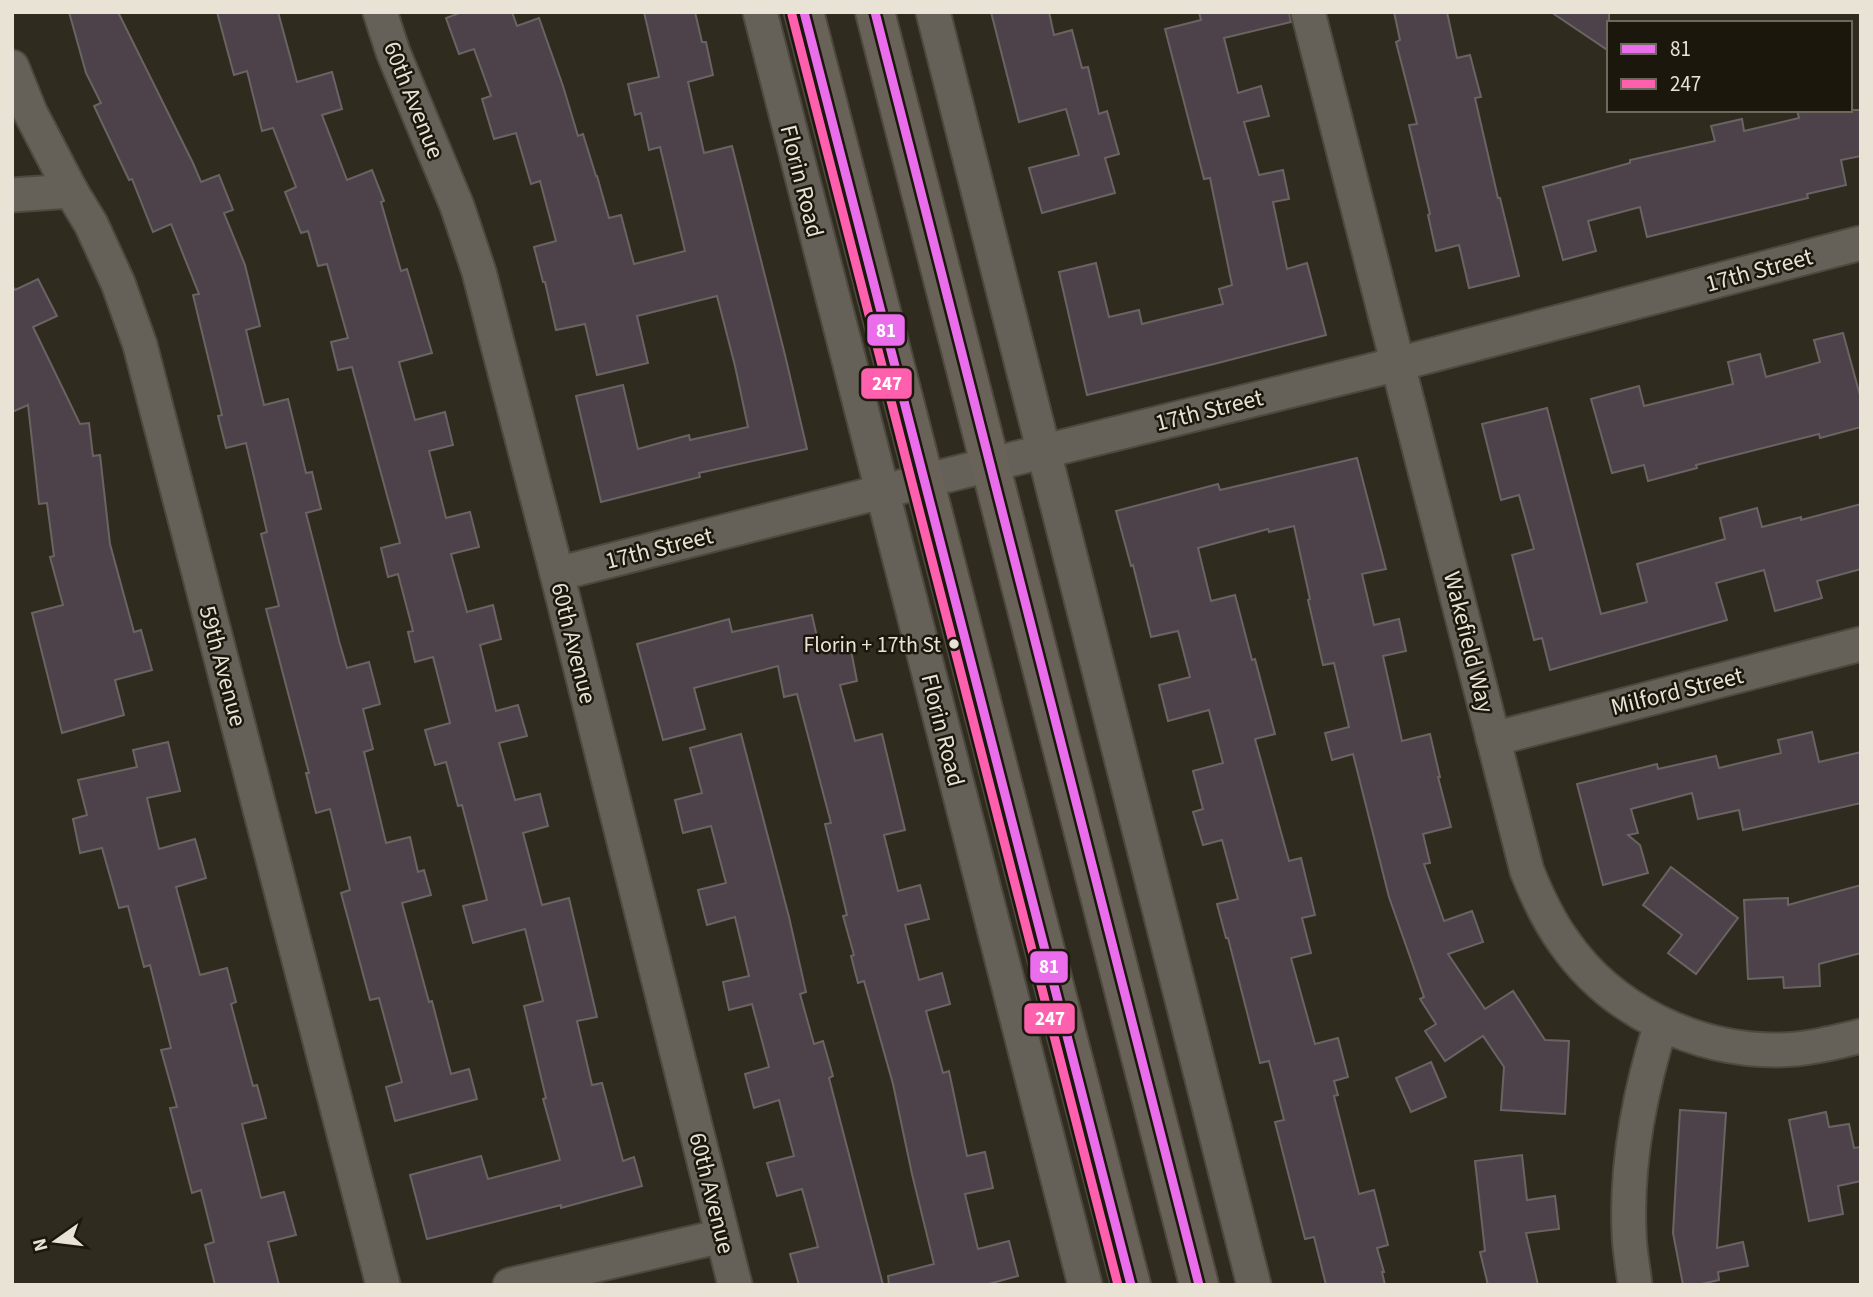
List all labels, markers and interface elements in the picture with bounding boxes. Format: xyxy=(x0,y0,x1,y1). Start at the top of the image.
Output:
legend xyxy=(1607,21,1852,112)
text: 81 xyxy=(1670,34,1691,64)
street label: 60th Avenue xyxy=(374,36,453,164)
text: 247 xyxy=(1670,69,1701,99)
street label: Florin Road xyxy=(771,121,832,241)
street label: 17th Street xyxy=(1701,239,1817,302)
line badge: 81 xyxy=(866,313,906,347)
text: 81 xyxy=(876,318,896,345)
line badge: 247 xyxy=(860,367,913,400)
text: 247 xyxy=(872,371,902,398)
street label: 17th Street xyxy=(1152,380,1267,441)
street label: 17th Street xyxy=(602,518,717,579)
street label: Wakefield Way xyxy=(1434,568,1503,717)
street label: 60th Avenue xyxy=(542,579,605,707)
street label: 59th Avenue xyxy=(190,602,255,730)
place label: Florin + 17th St xyxy=(803,629,942,661)
marker: Florin + 17th St xyxy=(947,637,961,651)
street label: Milford Street xyxy=(1607,658,1747,725)
street label: Florin Road xyxy=(912,670,973,790)
line badge: 81 xyxy=(1029,950,1069,984)
text: 81 xyxy=(1039,954,1059,981)
line badge: 247 xyxy=(1023,1002,1076,1035)
text: 247 xyxy=(1035,1006,1065,1033)
street label: 60th Avenue xyxy=(680,1129,743,1257)
north arrow xyxy=(21,1206,91,1276)
text: N xyxy=(26,1235,56,1254)

